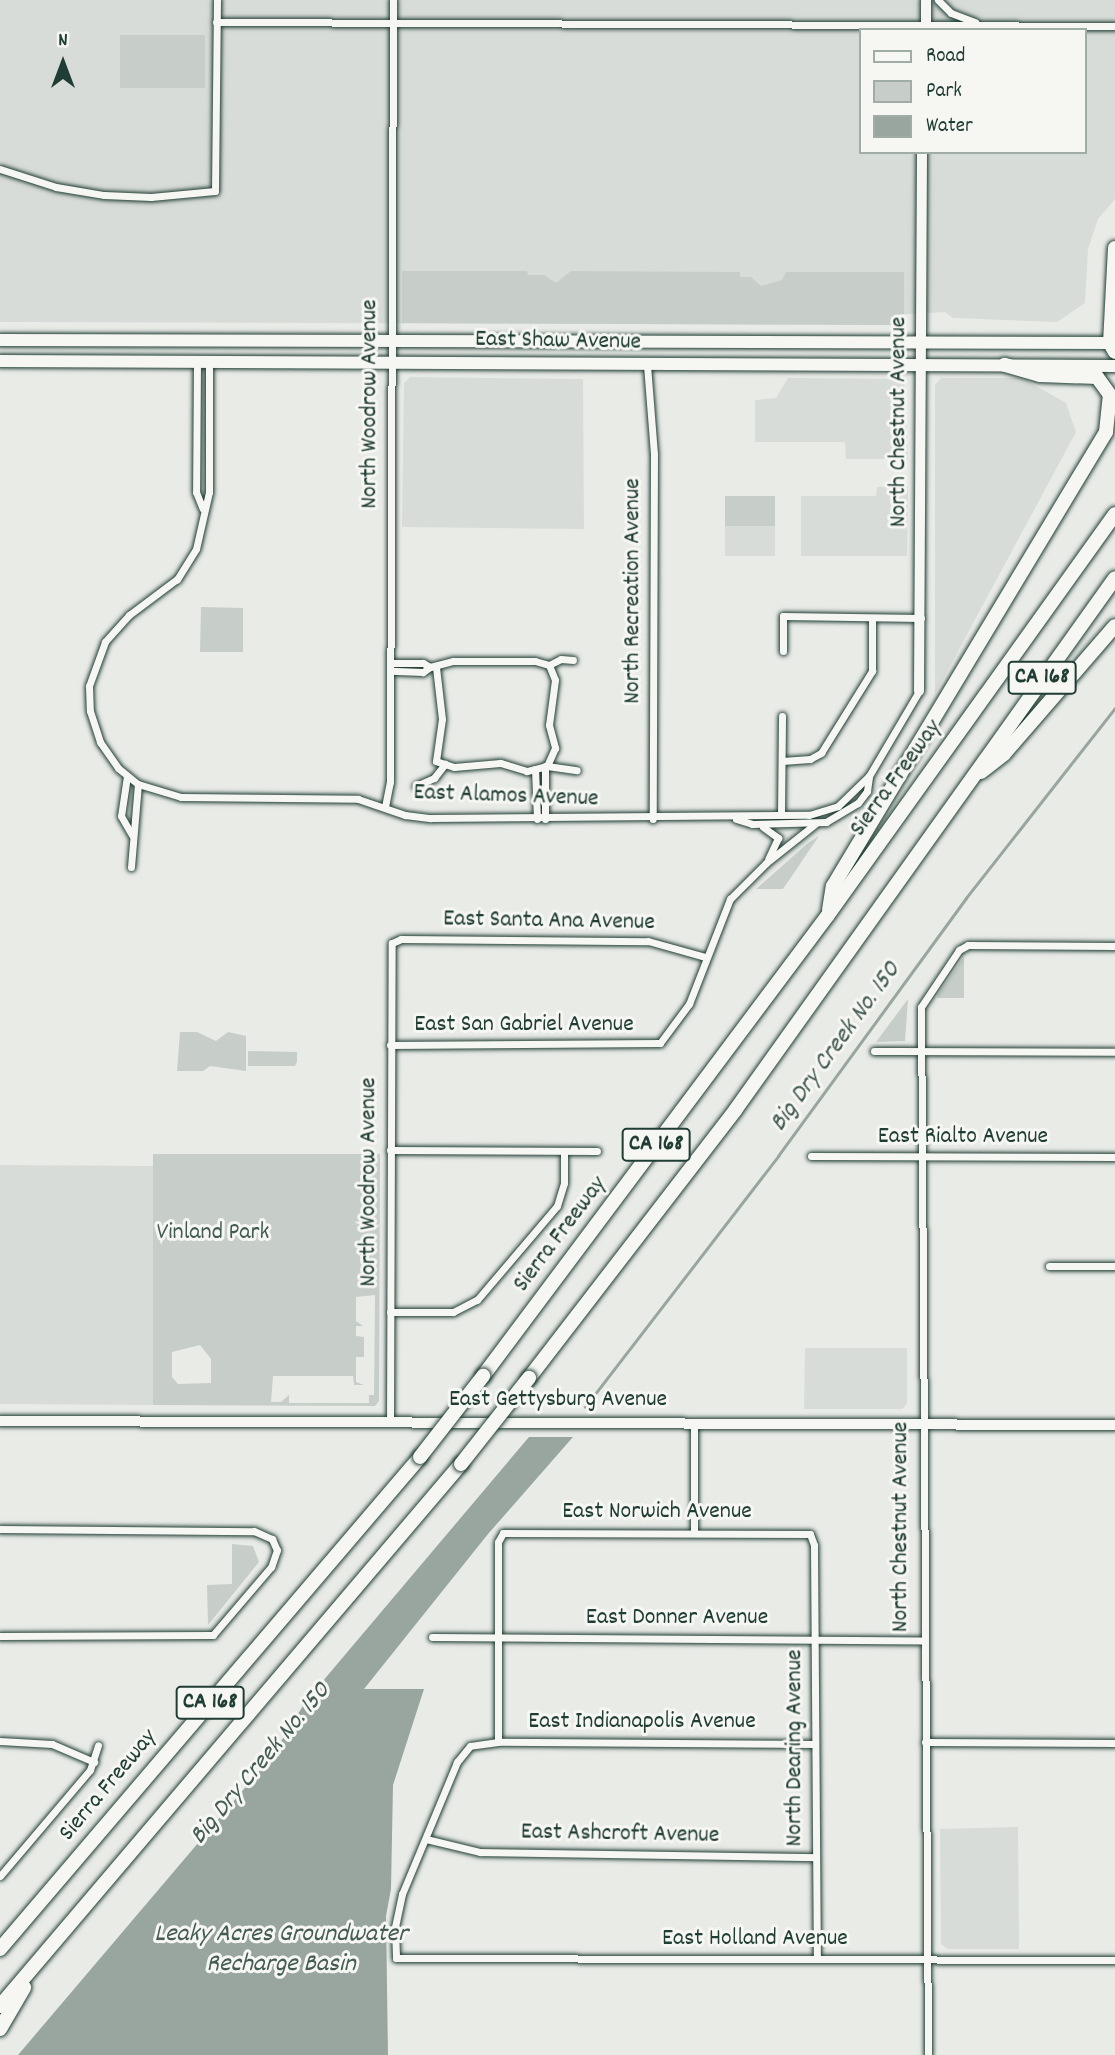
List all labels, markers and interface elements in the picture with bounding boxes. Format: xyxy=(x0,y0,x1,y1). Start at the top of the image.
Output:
north arrow xyxy=(28,28,98,98)
text: N xyxy=(58,28,68,55)
legend xyxy=(860,28,1087,154)
text: Road xyxy=(926,42,965,72)
text: Park xyxy=(926,77,962,107)
text: Water xyxy=(926,112,973,142)
street label: North Woodrow Avenue xyxy=(357,299,385,509)
street label: North Chestnut Avenue xyxy=(886,317,914,527)
street label: East Shaw Avenue xyxy=(475,326,641,358)
street label: North Recreation Avenue xyxy=(620,478,648,704)
road number: CA 168 xyxy=(1007,658,1077,698)
street label: Sierra Freeway xyxy=(845,715,949,843)
street label: East Alamos Avenue xyxy=(413,779,599,815)
street label: East Santa Ana Avenue xyxy=(443,906,655,938)
water label: Big Dry Creek No. 150 xyxy=(764,956,908,1138)
street label: East San Gabriel Avenue xyxy=(414,1012,634,1040)
street label: North Woodrow Avenue xyxy=(356,1077,384,1287)
street label: East Rialto Avenue xyxy=(878,1124,1048,1152)
road number: CA 168 xyxy=(621,1126,691,1164)
street label: Sierra Freeway xyxy=(508,1172,614,1298)
park label: Vinland Park xyxy=(157,1220,269,1248)
street label: East Gettysburg Avenue xyxy=(449,1387,667,1415)
street label: North Chestnut Avenue xyxy=(888,1422,916,1632)
street label: East Norwich Avenue xyxy=(562,1499,752,1527)
street label: East Donner Avenue xyxy=(586,1605,768,1633)
street label: North Dearing Avenue xyxy=(782,1649,810,1847)
water label: Big Dry Creek No. 150 xyxy=(184,1676,338,1852)
road number: CA 168 xyxy=(175,1684,245,1722)
street label: East Indianapolis Avenue xyxy=(528,1709,756,1737)
street label: Sierra Freeway xyxy=(54,1724,164,1848)
street label: East Ashcroft Avenue xyxy=(521,1819,719,1851)
water label: Leaky Acres Groundwater Recharge Basin xyxy=(154,1919,408,1980)
street label: East Holland Avenue xyxy=(662,1926,848,1954)

